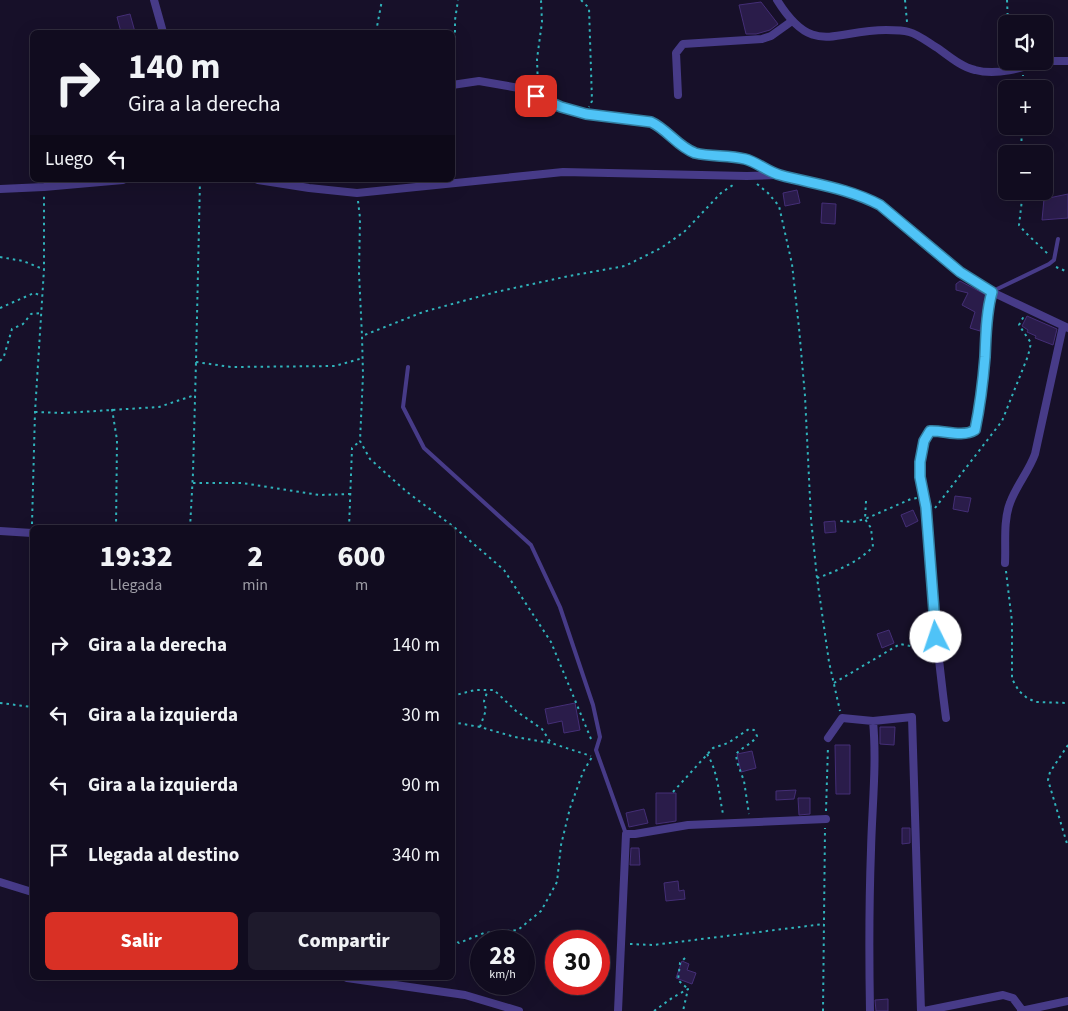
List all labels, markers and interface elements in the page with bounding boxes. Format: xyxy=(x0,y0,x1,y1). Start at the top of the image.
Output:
map controls xyxy=(998,15,1053,200)
button: sound xyxy=(998,15,1053,70)
text: 140 m xyxy=(128,42,220,92)
icon: right xyxy=(45,50,110,115)
pin xyxy=(515,75,557,117)
button: + xyxy=(998,80,1053,135)
icon: arrive xyxy=(522,82,550,110)
text: Gira a la derecha xyxy=(128,88,281,120)
icon: left xyxy=(103,145,131,173)
button: − xyxy=(998,145,1053,200)
text: Luego xyxy=(45,146,93,173)
text: 19:32 xyxy=(99,535,173,578)
text: 2 xyxy=(247,535,263,578)
text: 600 xyxy=(338,535,386,578)
text: Llegada xyxy=(110,574,162,596)
text: min xyxy=(242,574,268,596)
text: m xyxy=(355,574,368,596)
position arrow xyxy=(909,610,961,662)
icon: right xyxy=(45,631,73,659)
text: Gira a la derecha xyxy=(88,632,227,659)
text: 140 m xyxy=(392,632,440,659)
icon: left xyxy=(45,701,73,729)
text: Gira a la izquierda xyxy=(88,702,238,729)
text: 30 m xyxy=(402,702,440,729)
icon: left xyxy=(45,771,73,799)
text: Gira a la izquierda xyxy=(88,772,238,799)
text: 90 m xyxy=(402,772,440,799)
icon: arrive xyxy=(45,841,73,869)
text: Llegada al destino xyxy=(88,842,239,869)
text: 340 m xyxy=(392,842,440,869)
button: Salir xyxy=(45,912,238,970)
button: Compartir xyxy=(248,912,440,970)
speed limit sign: 30 xyxy=(545,930,610,995)
text: 28 xyxy=(489,938,516,974)
text: km/h xyxy=(489,966,516,983)

